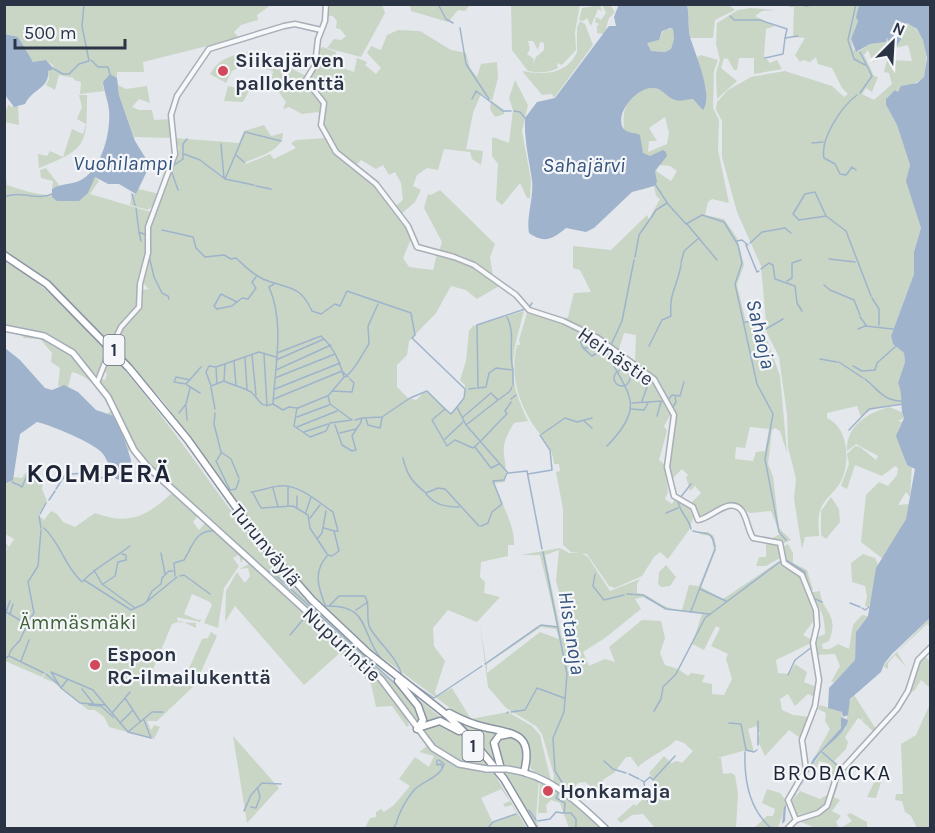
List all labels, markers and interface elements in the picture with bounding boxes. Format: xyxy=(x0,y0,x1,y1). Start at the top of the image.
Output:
scale bar xyxy=(15,12,124,50)
north arrow xyxy=(863,12,923,72)
text: N xyxy=(890,18,908,40)
text: 500 m xyxy=(24,22,77,44)
place label: Siikajärven pallokenttä xyxy=(235,49,345,95)
marker: Siikajärven pallokenttä xyxy=(216,64,230,78)
water label: Vuohilampi xyxy=(73,151,173,175)
water label: Sahajärvi xyxy=(543,153,626,177)
water label: Sahaoja xyxy=(741,297,781,371)
street label: Heinästie xyxy=(574,322,658,391)
road number: 1 xyxy=(104,335,124,365)
district label: KOLMPERÄ xyxy=(26,458,172,489)
street label: Turunväylä xyxy=(225,500,306,591)
water label: Histanoja xyxy=(554,590,590,676)
street label: Nupurintie xyxy=(298,602,386,686)
park label: Ämmäsmäki xyxy=(19,611,137,634)
place label: Espoon RC-ilmailukenttä xyxy=(107,643,271,689)
marker: Espoon RC-ilmailukenttä xyxy=(88,658,102,672)
road number: 1 xyxy=(462,731,484,761)
district label: BROBACKA xyxy=(772,760,892,786)
place label: Honkamaja xyxy=(560,780,671,803)
marker: Honkamaja xyxy=(541,784,555,798)

